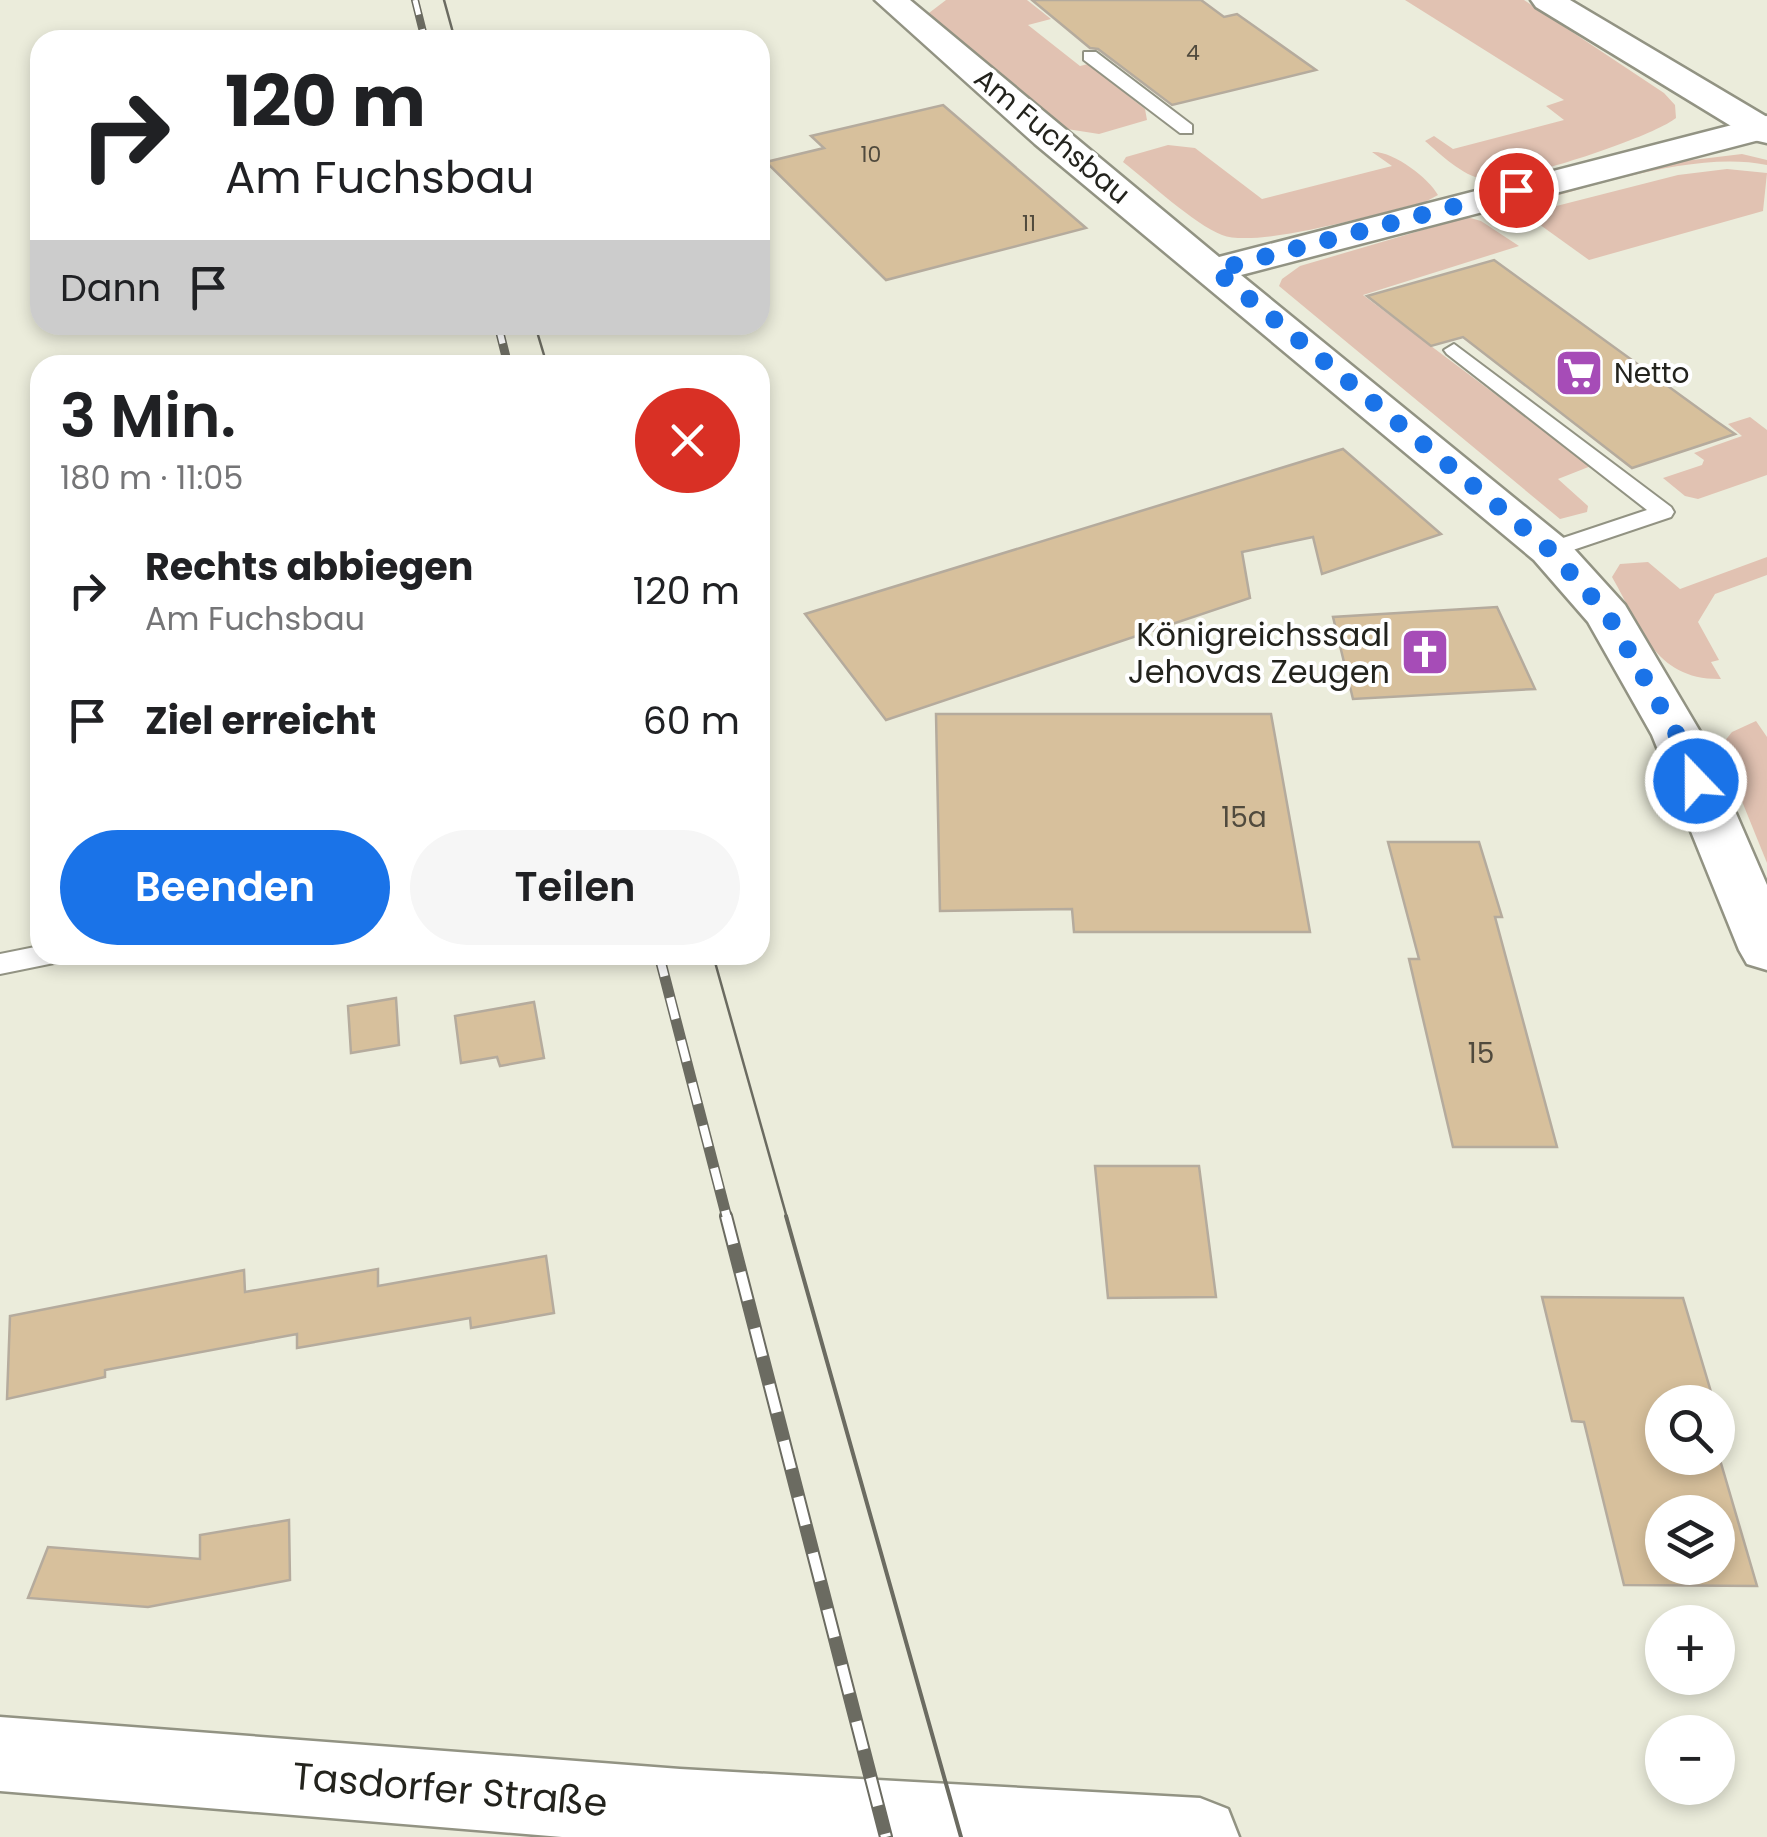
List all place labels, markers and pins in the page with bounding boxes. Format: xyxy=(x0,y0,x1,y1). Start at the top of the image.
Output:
pin xyxy=(1474,148,1559,233)
supermarket icon: Netto xyxy=(1553,347,1605,399)
place label: Netto xyxy=(1614,354,1689,393)
place label: Königreichssaal Jehovas Zeugen xyxy=(1128,612,1390,694)
church icon: Königreichssaal Jehovas Zeugen xyxy=(1399,626,1451,678)

